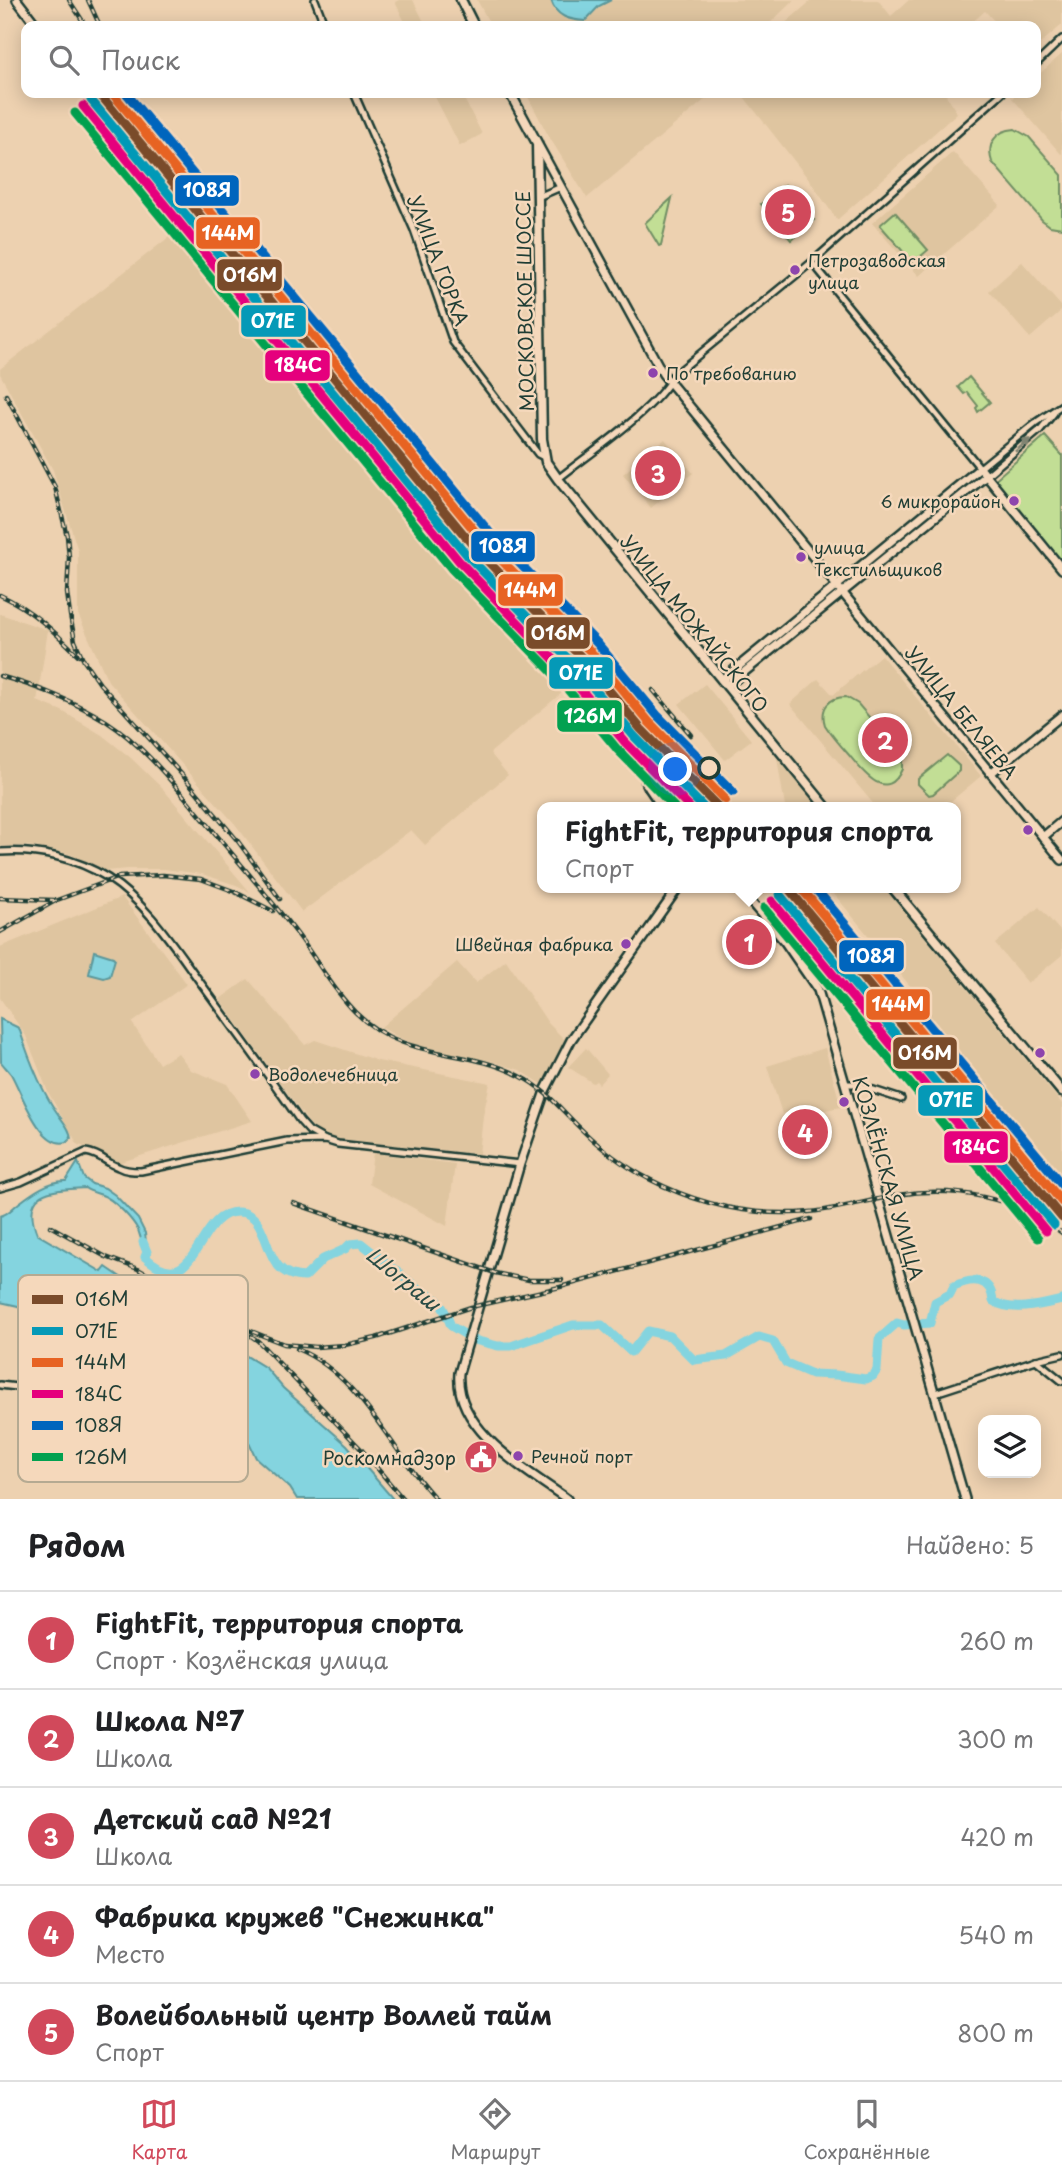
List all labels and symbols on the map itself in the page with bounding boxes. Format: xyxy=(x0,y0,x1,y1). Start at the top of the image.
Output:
line badge: 108Я xyxy=(174,174,240,207)
text: 108Я xyxy=(183,175,231,203)
pin: 5 xyxy=(765,186,811,238)
street label: УЛИЦА ГОРКА xyxy=(401,190,477,330)
street label: МОСКОВСКОЕ ШОССЕ xyxy=(508,190,540,412)
line badge: 144М xyxy=(195,216,261,250)
text: 144М xyxy=(202,218,254,246)
place label: Петрозаводская улица xyxy=(808,247,946,295)
line badge: 016М xyxy=(216,258,283,292)
text: 016М xyxy=(223,260,277,288)
marker: Петрозаводская улица xyxy=(788,263,802,277)
line badge: 071Е xyxy=(240,304,307,338)
text: 071Е xyxy=(251,306,295,334)
line badge: 184С xyxy=(264,349,331,382)
text: 184С xyxy=(274,350,322,378)
place label: По требованию xyxy=(666,360,797,386)
marker: По требованию xyxy=(646,366,660,380)
one-way arrow xyxy=(1014,437,1032,452)
pin: 3 xyxy=(635,447,681,499)
place label: 6 микрорайон xyxy=(881,488,1001,514)
marker: 6 микрорайон xyxy=(1007,494,1021,508)
street label: УЛИЦА МОЖАЙСКОГО xyxy=(614,528,776,718)
line badge: 108Я xyxy=(470,530,536,563)
text: 108Я xyxy=(479,531,527,559)
place label: улица Текстильщиков xyxy=(814,534,942,582)
marker: улица Текстильщиков xyxy=(794,550,808,564)
line badge: 144М xyxy=(497,573,564,607)
text: 144М xyxy=(504,575,556,603)
line badge: 016М xyxy=(525,616,591,650)
text: 016М xyxy=(531,618,585,646)
street label: УЛИЦА БЕЛЯЕВА xyxy=(899,639,1025,785)
line badge: 071Е xyxy=(548,656,614,690)
text: 071Е xyxy=(559,658,603,686)
line badge: 126М xyxy=(556,699,623,733)
text: 126М xyxy=(564,701,616,729)
pin: 2 xyxy=(862,714,908,766)
your location xyxy=(658,752,692,786)
unlabelled marker xyxy=(698,757,720,779)
unlabelled marker xyxy=(1021,823,1035,837)
pin: 1 xyxy=(726,916,772,968)
place label: Швейная фабрика xyxy=(455,931,613,957)
marker: Швейная фабрика xyxy=(619,937,633,951)
line badge: 108Я xyxy=(838,939,905,973)
text: 108Я xyxy=(847,941,895,969)
line badge: 144М xyxy=(865,988,931,1021)
text: 144М xyxy=(872,989,924,1017)
line badge: 016М xyxy=(892,1036,958,1070)
text: 016М xyxy=(898,1038,952,1066)
unlabelled marker xyxy=(1033,1046,1047,1060)
place label: Водолечебница xyxy=(268,1061,398,1087)
marker: Водолечебница xyxy=(248,1067,262,1081)
street label: КОЗЛЁНСКАЯ УЛИЦА xyxy=(847,1073,931,1283)
line badge: 071Е xyxy=(917,1084,984,1117)
text: 071Е xyxy=(929,1085,973,1113)
unlabelled marker xyxy=(837,1095,851,1109)
pin: 4 xyxy=(782,1106,828,1158)
line badge: 184С xyxy=(943,1130,1009,1164)
text: 184С xyxy=(952,1132,1000,1160)
water label: Шограш xyxy=(360,1238,449,1319)
legend xyxy=(18,1275,248,1482)
text: 016М xyxy=(75,1284,129,1312)
text: 071Е xyxy=(75,1316,118,1344)
text: 144М xyxy=(75,1347,127,1375)
text: 184С xyxy=(75,1379,123,1407)
text: 108Я xyxy=(75,1410,122,1438)
public building icon: Роскомнадзор xyxy=(462,1438,500,1476)
text: 126М xyxy=(75,1442,127,1470)
place label: Роскомнадзор xyxy=(323,1443,456,1471)
place label: Речной порт xyxy=(531,1443,633,1469)
marker: Речной порт xyxy=(511,1449,525,1463)

